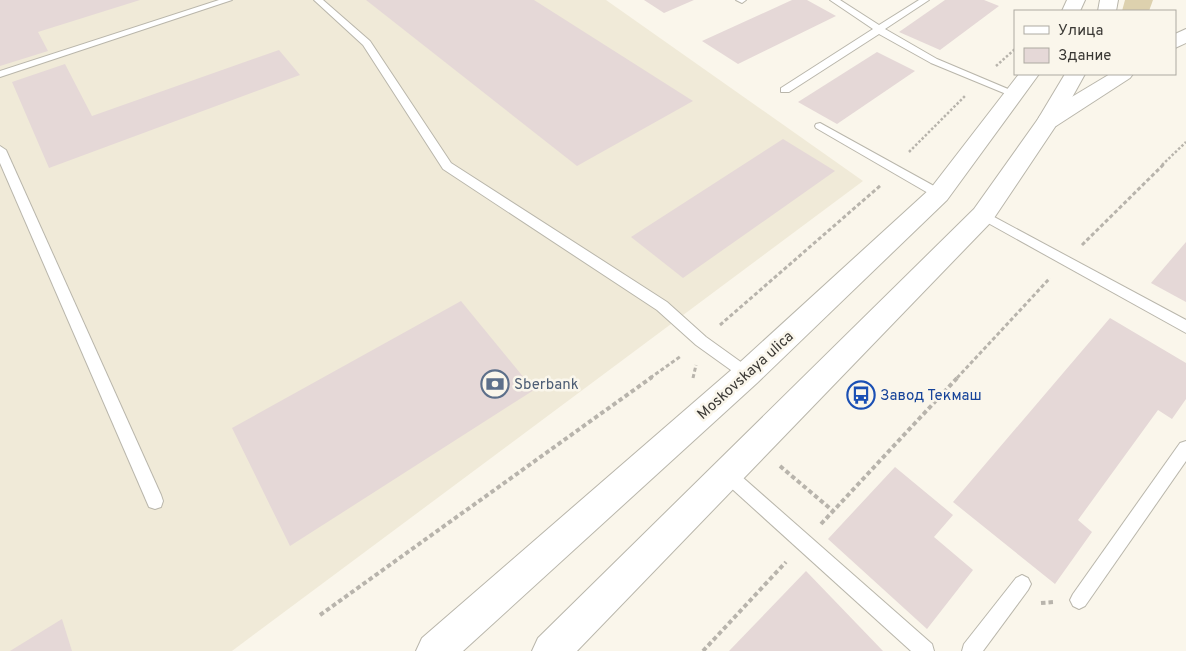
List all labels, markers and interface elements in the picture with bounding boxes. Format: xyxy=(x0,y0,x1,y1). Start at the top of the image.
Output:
legend xyxy=(1014,10,1176,75)
text: Улица xyxy=(1058,22,1103,41)
text: Здание xyxy=(1058,47,1111,66)
street label: Moskovskaya ulica xyxy=(694,328,798,424)
bank icon: Sberbank xyxy=(480,369,510,399)
place label: Sberbank xyxy=(514,376,579,395)
bus stop icon: Завод Текмаш xyxy=(846,380,876,410)
place label: Завод Текмаш xyxy=(880,387,982,406)

